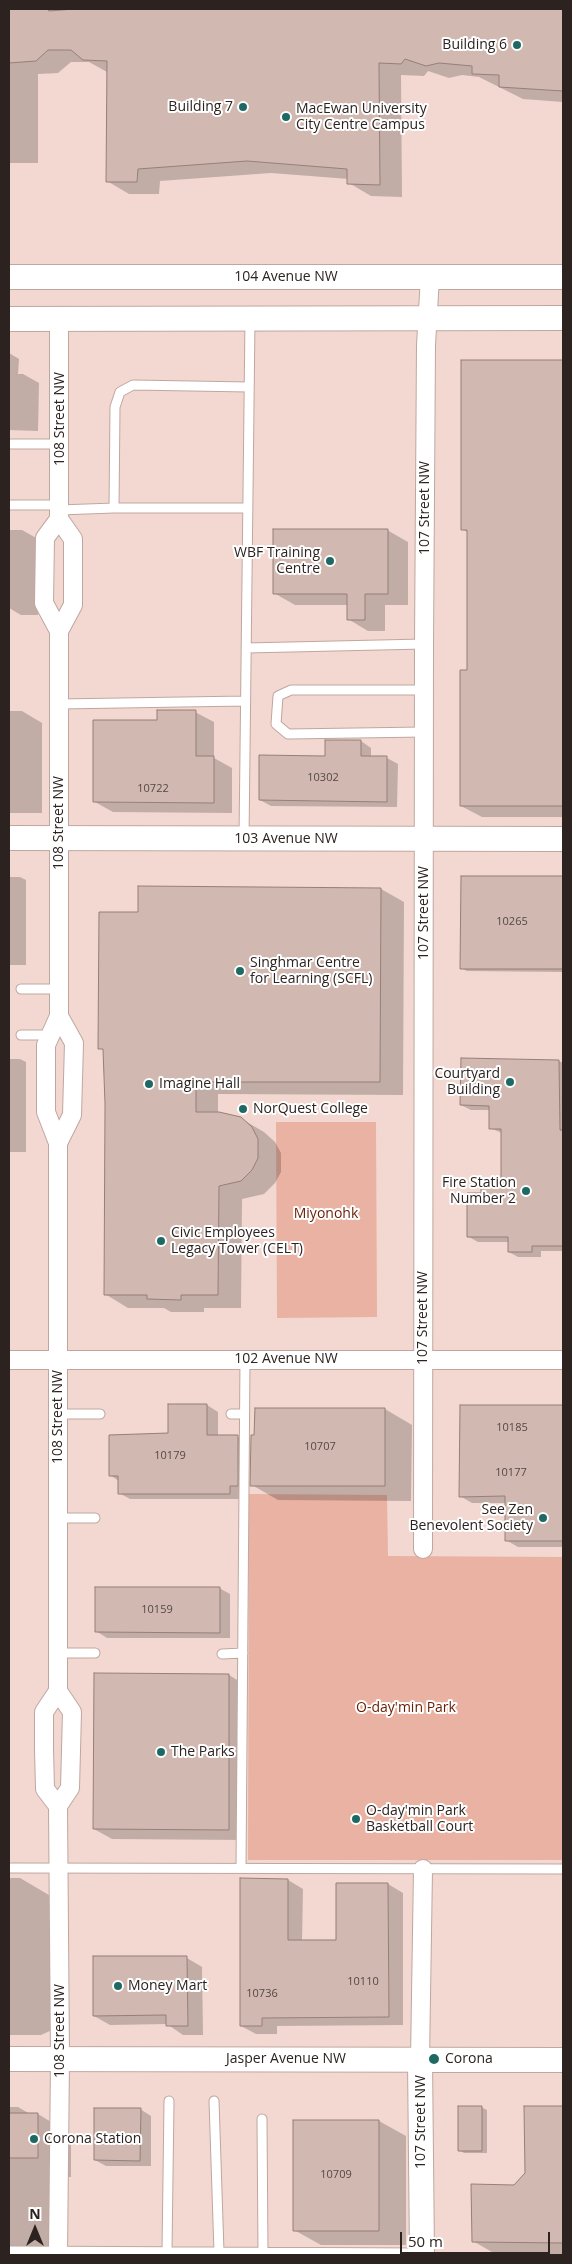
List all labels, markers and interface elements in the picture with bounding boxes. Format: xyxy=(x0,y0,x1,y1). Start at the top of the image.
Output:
place label: Building 6 xyxy=(442,37,507,53)
marker: Building 6 xyxy=(511,39,523,51)
place label: Building 7 xyxy=(168,99,233,115)
marker: Building 7 xyxy=(237,101,249,113)
place label: MacEwan University City Centre Campus xyxy=(296,101,427,134)
marker: MacEwan University City Centre Campus xyxy=(280,111,292,123)
street label: 104 Avenue NW xyxy=(234,269,338,285)
street label: 108 Street NW xyxy=(52,372,68,466)
street label: 107 Street NW xyxy=(417,461,433,555)
place label: WBF Training Centre xyxy=(234,545,320,578)
marker: WBF Training Centre xyxy=(324,555,336,567)
house number: 10302 xyxy=(307,771,339,785)
street label: 108 Street NW xyxy=(51,776,67,870)
house number: 10722 xyxy=(137,782,169,796)
street label: 103 Avenue NW xyxy=(234,831,338,847)
street label: 107 Street NW xyxy=(416,866,432,960)
house number: 10265 xyxy=(496,915,528,929)
place label: Singhmar Centre for Learning (SCFL) xyxy=(250,955,372,988)
marker: Singhmar Centre for Learning (SCFL) xyxy=(234,965,246,977)
place label: Courtyard Building xyxy=(434,1066,500,1098)
place label: Imagine Hall xyxy=(159,1076,240,1092)
marker: Courtyard Building xyxy=(504,1076,516,1088)
marker: Imagine Hall xyxy=(143,1078,155,1090)
place label: NorQuest College xyxy=(253,1101,368,1117)
marker: NorQuest College xyxy=(237,1103,249,1115)
place label: Fire Station Number 2 xyxy=(442,1175,516,1208)
marker: Fire Station Number 2 xyxy=(520,1185,532,1197)
park label: Miyonohk xyxy=(294,1206,358,1222)
place label: Civic Employees Legacy Tower (CELT) xyxy=(171,1225,303,1258)
marker: Civic Employees Legacy Tower (CELT) xyxy=(155,1235,167,1247)
street label: 107 Street NW xyxy=(415,1271,431,1365)
street label: 102 Avenue NW xyxy=(234,1351,338,1367)
street label: 108 Street NW xyxy=(50,1370,66,1464)
house number: 10185 xyxy=(496,1421,528,1435)
house number: 10707 xyxy=(304,1440,336,1454)
house number: 10179 xyxy=(154,1449,186,1463)
house number: 10177 xyxy=(495,1466,527,1480)
place label: See Zen Benevolent Society xyxy=(409,1502,533,1534)
marker: See Zen Benevolent Society xyxy=(537,1512,549,1524)
house number: 10159 xyxy=(141,1603,173,1617)
park label: O-day'min Park xyxy=(356,1700,456,1716)
place label: The Parks xyxy=(171,1744,235,1760)
marker: The Parks xyxy=(155,1746,167,1758)
place label: O-day'min Park Basketball Court xyxy=(366,1803,473,1835)
marker: O-day'min Park Basketball Court xyxy=(350,1813,362,1825)
house number: 10110 xyxy=(347,1975,379,1989)
place label: Money Mart xyxy=(128,1978,207,1994)
marker: Money Mart xyxy=(112,1980,124,1992)
street label: 108 Street NW xyxy=(52,1984,68,2078)
house number: 10736 xyxy=(246,1987,278,2001)
street label: Jasper Avenue NW xyxy=(226,2051,346,2067)
place label: Corona xyxy=(445,2051,493,2067)
marker: Corona xyxy=(427,2052,441,2066)
street label: 107 Street NW xyxy=(413,2075,429,2169)
place label: Corona Station xyxy=(44,2131,141,2147)
marker: Corona Station xyxy=(28,2133,40,2145)
house number: 10709 xyxy=(320,2168,352,2182)
north arrow xyxy=(10,2204,60,2254)
text: N xyxy=(29,2204,41,2223)
scale bar xyxy=(402,2222,552,2254)
text: 50 m xyxy=(408,2231,443,2251)

